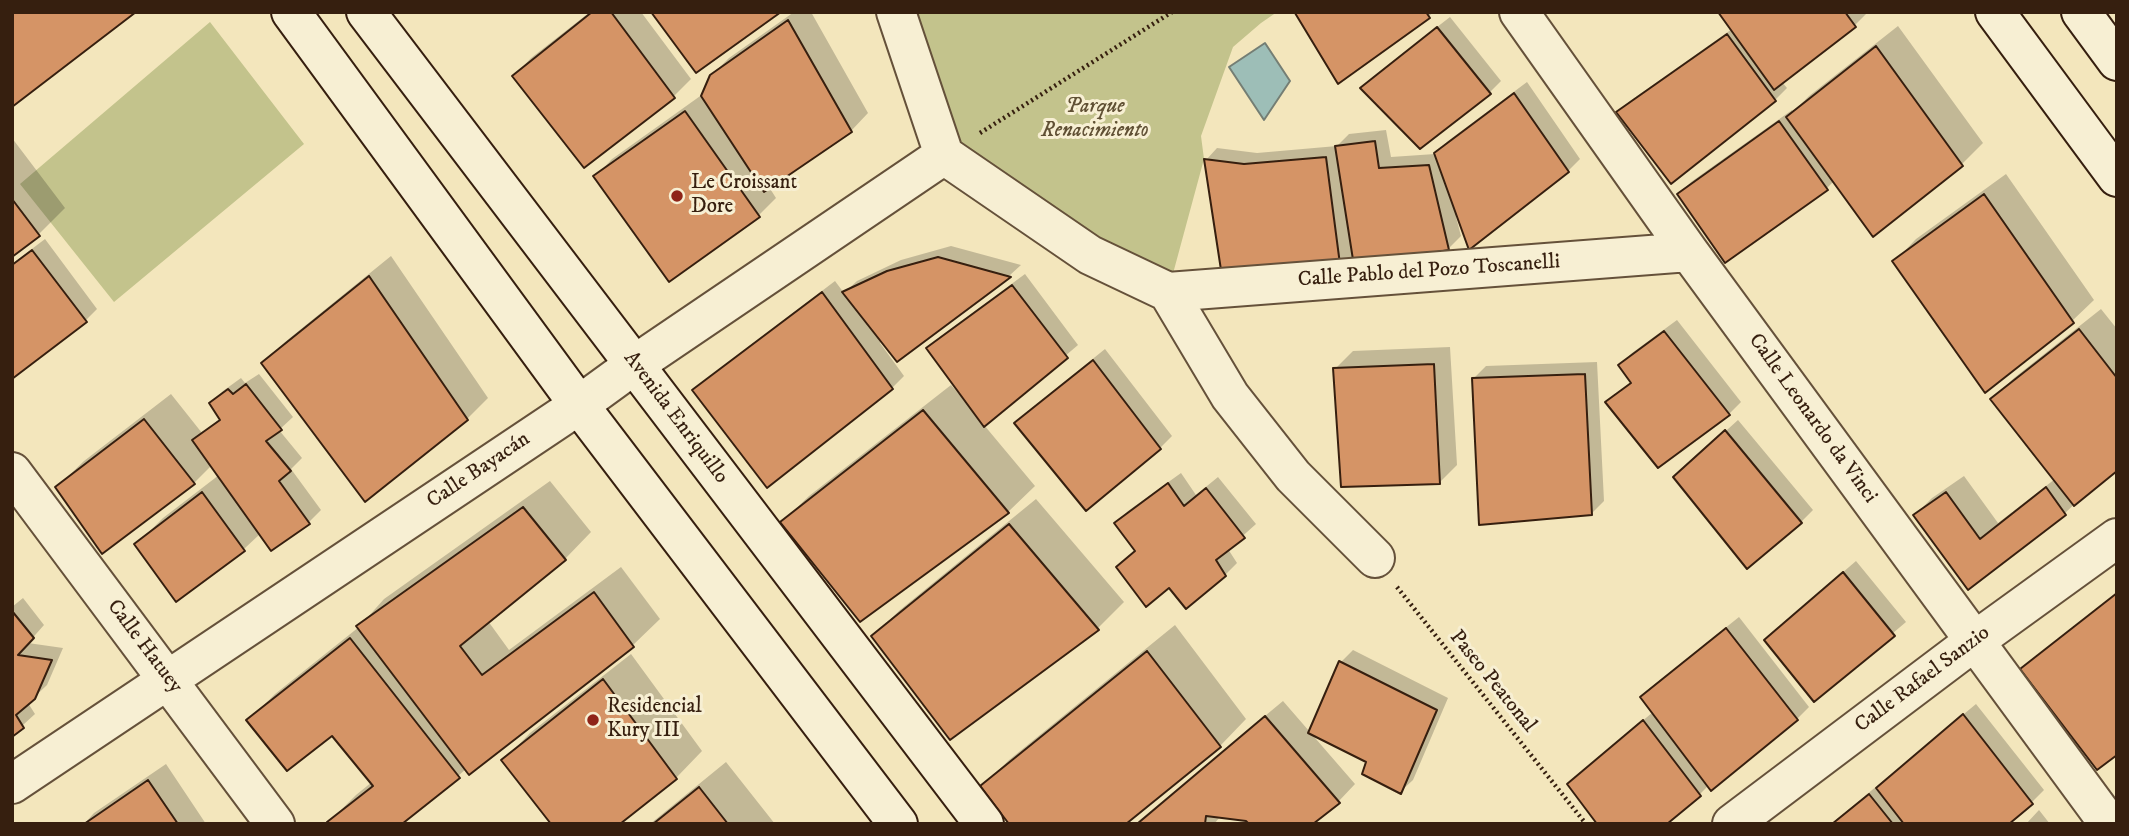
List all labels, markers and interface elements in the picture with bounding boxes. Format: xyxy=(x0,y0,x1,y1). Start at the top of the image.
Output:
park label: Parque Renacimiento xyxy=(1041,95,1149,145)
place label: Le Croissant Dore xyxy=(691,171,797,221)
marker: Le Croissant Dore xyxy=(669,188,685,204)
street label: Calle Pablo del Pozo Toscanelli xyxy=(1297,250,1561,294)
street label: Calle Leonardo da Vinci xyxy=(1742,329,1882,509)
street label: Avenida Enriquillo xyxy=(617,347,733,489)
street label: Calle Bayacán xyxy=(423,427,535,515)
street label: Calle Hatuey xyxy=(101,595,187,699)
street label: Calle Rafael Sanzio xyxy=(1851,621,1995,739)
street label: Paseo Peatonal xyxy=(1443,626,1541,738)
place label: Residencial Kury III xyxy=(607,695,702,745)
marker: Residencial Kury III xyxy=(585,712,601,728)

